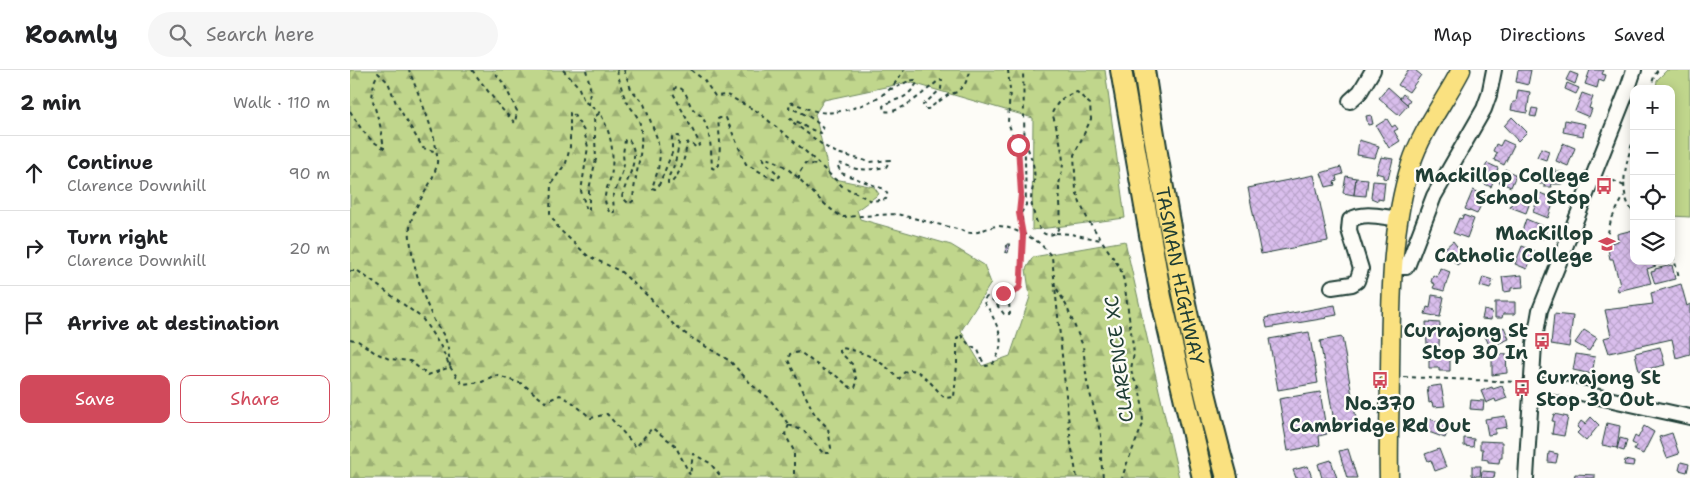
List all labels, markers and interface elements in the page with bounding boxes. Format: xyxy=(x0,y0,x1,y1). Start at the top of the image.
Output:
search box xyxy=(148,12,498,57)
text: Roamly xyxy=(25,19,118,51)
icon: search xyxy=(166,21,194,49)
text: Search here xyxy=(206,22,315,47)
text: Map xyxy=(1434,23,1472,47)
text: Directions xyxy=(1500,23,1586,47)
text: Saved xyxy=(1614,23,1665,47)
map controls xyxy=(1630,85,1675,265)
button: + xyxy=(1630,85,1675,130)
text: 2 min xyxy=(20,89,81,117)
text: Walk · 110 m xyxy=(233,92,330,113)
button: − xyxy=(1630,130,1675,175)
route start xyxy=(1007,134,1030,157)
text: Continue xyxy=(67,150,153,175)
icon: ahead xyxy=(20,159,48,187)
text: 90 m xyxy=(289,163,330,184)
place label: Mackillop College School Stop xyxy=(1415,163,1590,210)
text: Clarence Downhill xyxy=(67,175,206,196)
button: locate xyxy=(1630,175,1675,220)
bus stop icon: Mackillop College School Stop xyxy=(1594,176,1614,196)
street label: TASMAN HIGHWAY xyxy=(1150,185,1211,368)
button: layers xyxy=(1630,220,1675,265)
place label: MacKillop Catholic College xyxy=(1434,221,1593,268)
text: Turn right xyxy=(67,225,168,250)
icon: right xyxy=(20,234,48,262)
school or university icon: MacKillop Catholic College xyxy=(1597,234,1617,254)
text: 20 m xyxy=(289,238,330,259)
text: Clarence Downhill xyxy=(67,250,206,271)
route end xyxy=(992,282,1015,305)
street label: CLARENCE XC xyxy=(1099,294,1139,424)
icon: arrive xyxy=(20,309,48,337)
text: Arrive at destination xyxy=(67,311,279,336)
place label: Currajong St Stop 30 In xyxy=(1403,318,1528,365)
bus stop icon: Currajong St Stop 30 In xyxy=(1532,331,1552,351)
place label: Currajong St Stop 30 Out xyxy=(1536,365,1661,412)
bus stop icon: No.370 Cambridge Rd Out xyxy=(1370,370,1390,390)
button: Save xyxy=(20,375,170,423)
button: Share xyxy=(180,375,330,423)
bus stop icon: Currajong St Stop 30 Out xyxy=(1512,378,1532,398)
place label: No.370 Cambridge Rd Out xyxy=(1289,391,1471,438)

